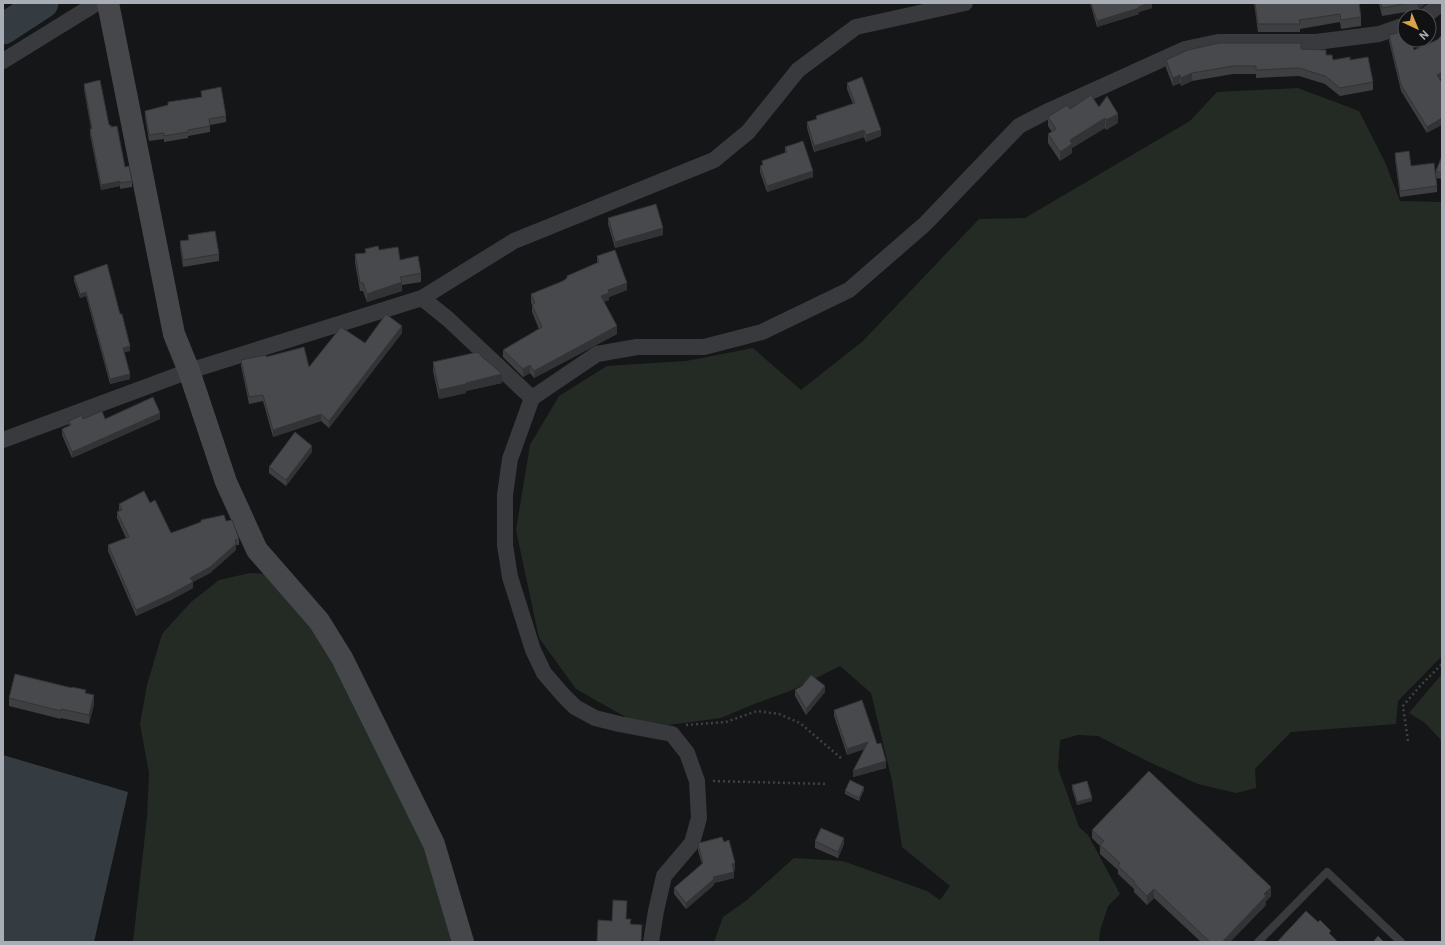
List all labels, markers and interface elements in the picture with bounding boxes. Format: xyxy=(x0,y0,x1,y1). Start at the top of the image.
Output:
north arrow xyxy=(1397,8,1437,48)
text: N xyxy=(1416,27,1431,42)

